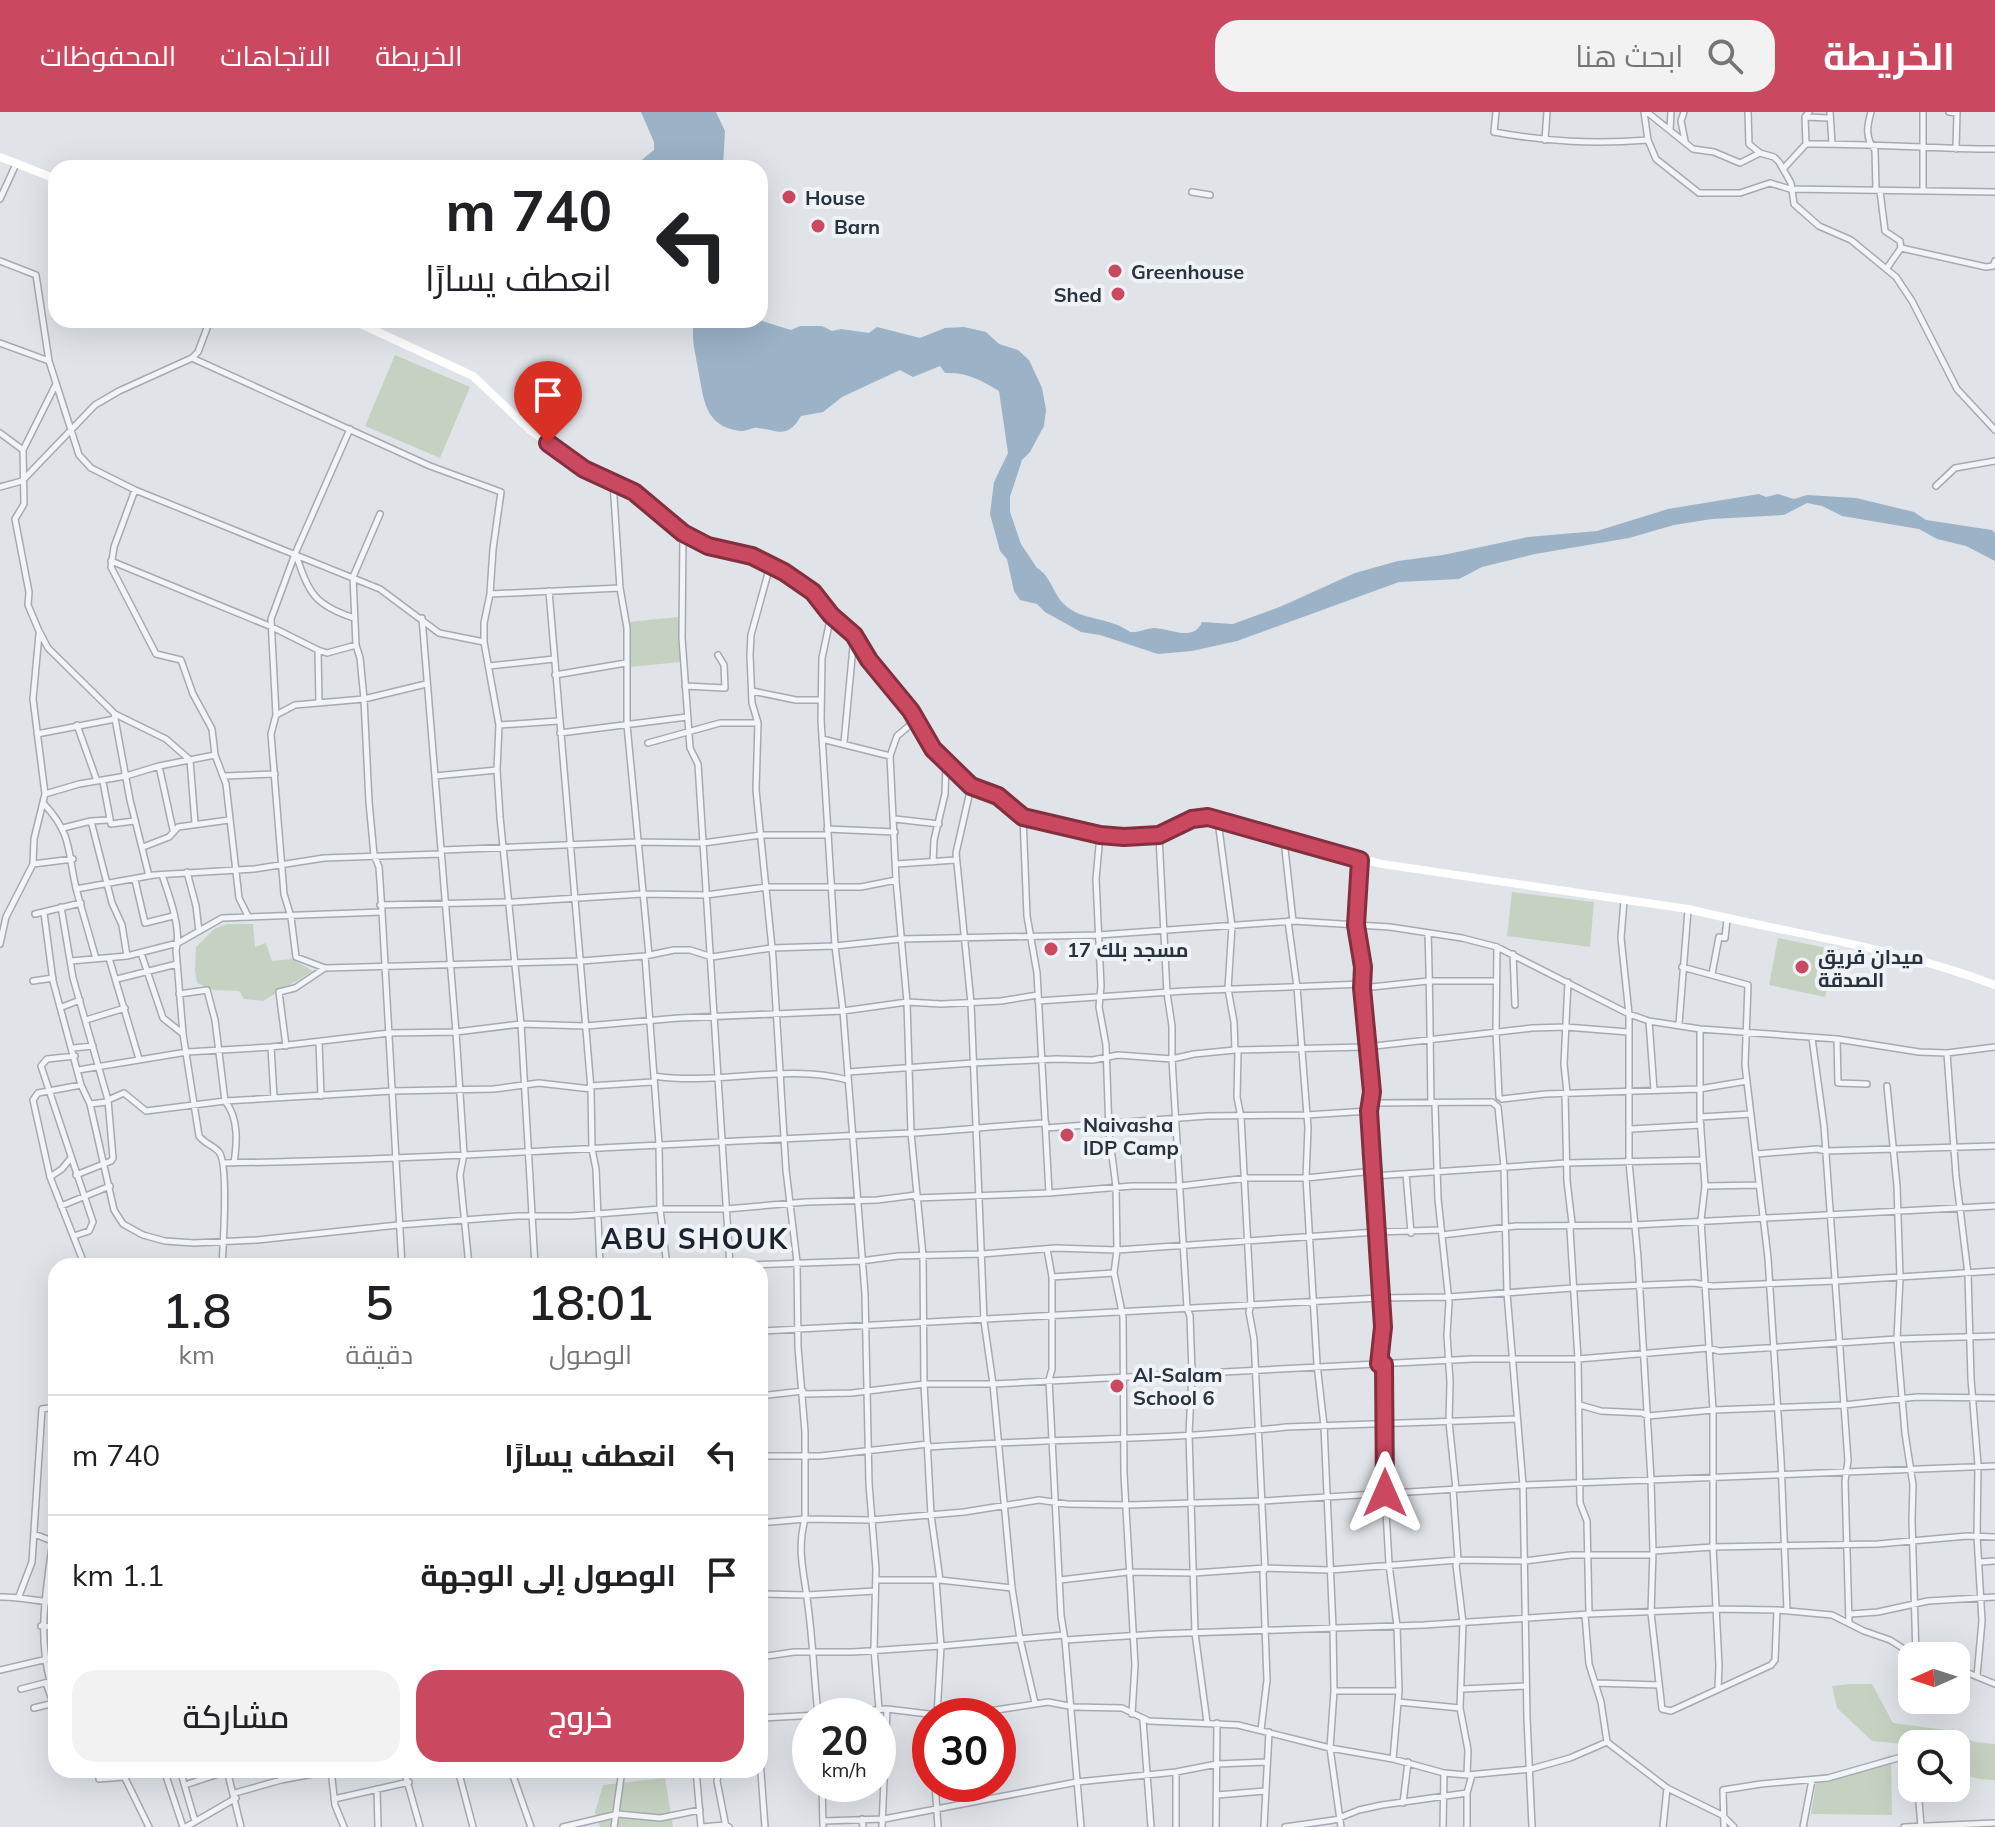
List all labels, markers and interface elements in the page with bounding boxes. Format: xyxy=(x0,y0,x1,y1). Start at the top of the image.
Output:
search box xyxy=(1215,20,1775,92)
text: الخريطة xyxy=(1823,32,1955,80)
icon: search xyxy=(1703,34,1747,78)
text: ابحث هنا xyxy=(1575,37,1683,75)
text: المحفوظات xyxy=(40,38,176,73)
text: الاتجاهات xyxy=(220,38,331,73)
text: الخريطة xyxy=(375,38,463,73)
text: 740 m xyxy=(445,175,612,245)
place label: House xyxy=(805,185,865,210)
marker: House xyxy=(780,188,798,206)
icon: left xyxy=(640,192,744,296)
place label: Barn xyxy=(834,214,880,239)
marker: Barn xyxy=(809,217,827,235)
text: انعطف يسارًا xyxy=(425,255,612,300)
place label: Greenhouse xyxy=(1131,259,1244,284)
marker: Greenhouse xyxy=(1106,262,1124,280)
place label: Shed xyxy=(1054,282,1102,307)
marker: Shed xyxy=(1109,285,1127,303)
pin xyxy=(514,361,582,443)
icon: arrive xyxy=(526,373,570,417)
place label: مسجد بلك 17 xyxy=(1067,937,1189,962)
marker: مسجد بلك 17 xyxy=(1042,940,1060,958)
place label: ميدان فريق الصدقة xyxy=(1818,944,1924,992)
marker: ميدان فريق الصدقة xyxy=(1793,958,1811,976)
place label: Naivasha IDP Camp xyxy=(1083,1112,1179,1160)
marker: Naivasha IDP Camp xyxy=(1058,1126,1076,1144)
district label: ABU SHOUK xyxy=(601,1221,789,1256)
text: 5 xyxy=(365,1272,394,1332)
text: 18:01 xyxy=(527,1272,654,1332)
text: 1.8 xyxy=(162,1280,231,1340)
text: km xyxy=(179,1338,215,1371)
text: دقيقة xyxy=(345,1338,413,1371)
text: الوصول xyxy=(549,1338,632,1371)
place label: Al-Salam School 6 xyxy=(1133,1362,1222,1410)
marker: Al-Salam School 6 xyxy=(1108,1377,1126,1395)
icon: left xyxy=(700,1433,744,1477)
text: 740 m xyxy=(72,1436,160,1474)
text: انعطف يسارًا xyxy=(504,1436,676,1474)
position arrow xyxy=(1343,1451,1427,1535)
icon: arrive xyxy=(700,1553,744,1597)
text: 1.1 km xyxy=(72,1556,164,1594)
text: الوصول إلى الوجهة xyxy=(421,1556,676,1594)
north arrow xyxy=(1898,1642,1970,1714)
map controls xyxy=(1898,1642,1970,1802)
button: مشاركة xyxy=(72,1670,400,1762)
button: خروج xyxy=(416,1670,744,1762)
speed limit sign: 30 xyxy=(912,1698,1016,1802)
text: 20 xyxy=(820,1715,868,1765)
button: search xyxy=(1898,1730,1970,1802)
text: km/h xyxy=(821,1757,867,1782)

